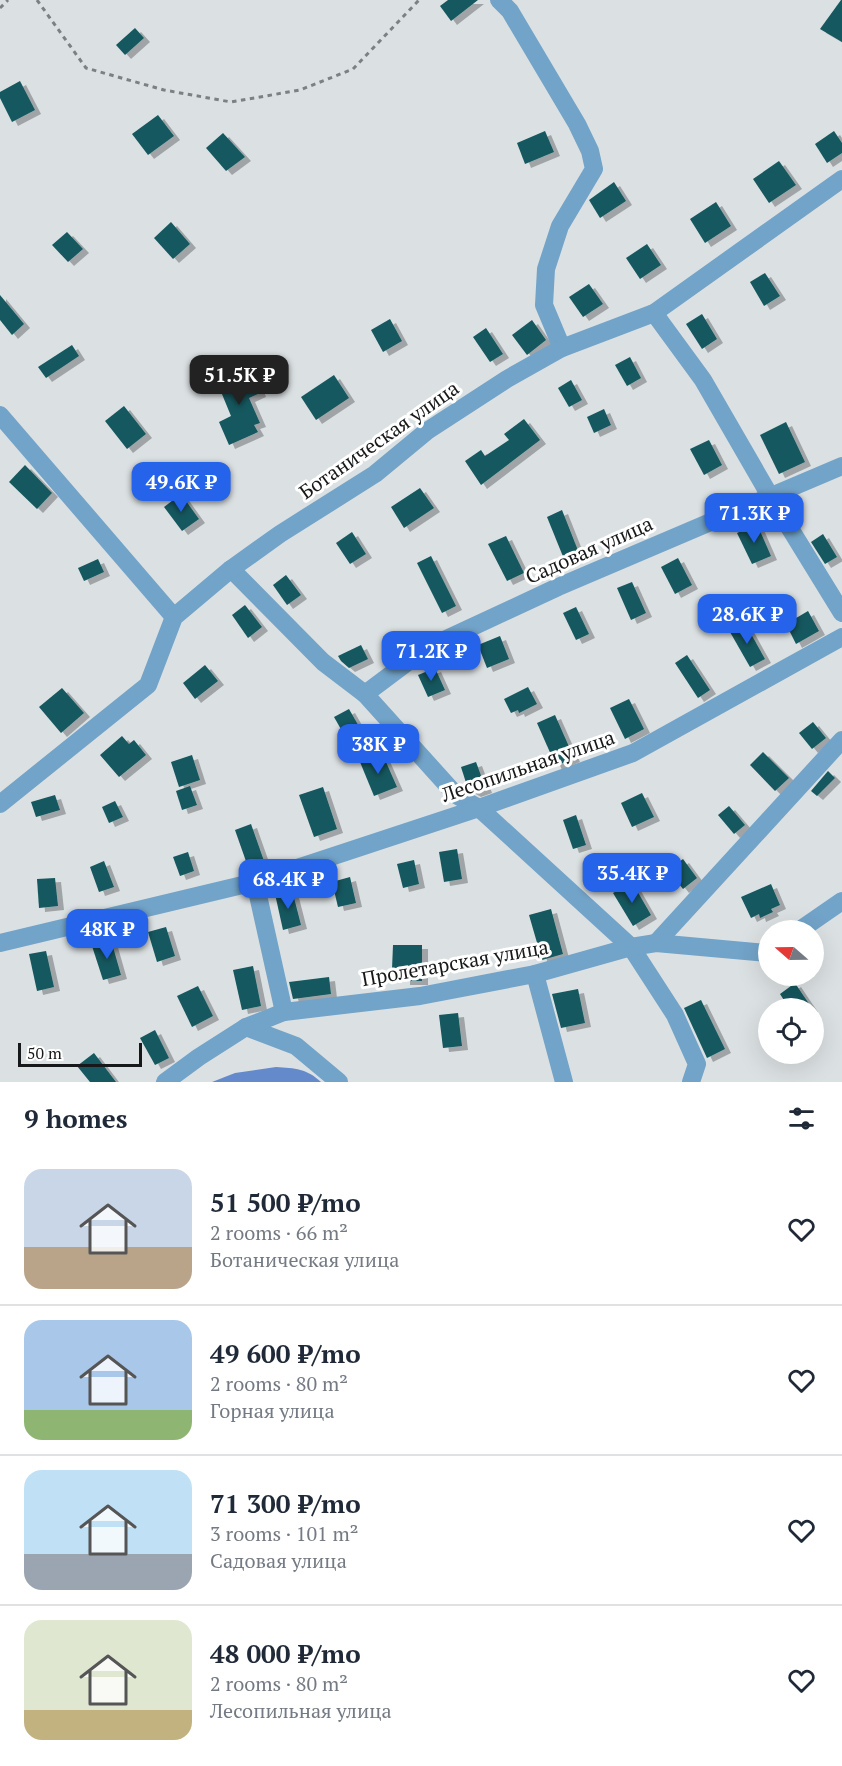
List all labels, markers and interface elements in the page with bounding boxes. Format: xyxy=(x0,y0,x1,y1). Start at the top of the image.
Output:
pin: 51.5K ₽ xyxy=(184,355,294,406)
text: 51.5K ₽ xyxy=(204,361,274,388)
street label: Ботаническая улица xyxy=(293,374,464,505)
pin: 49.6K ₽ xyxy=(126,462,236,513)
text: 49.6K ₽ xyxy=(146,468,216,495)
pin: 71.3K ₽ xyxy=(699,493,809,544)
text: 71.3K ₽ xyxy=(719,499,789,526)
street label: Садовая улица xyxy=(521,509,657,590)
pin: 28.6K ₽ xyxy=(692,594,802,645)
text: 28.6K ₽ xyxy=(712,600,782,627)
pin: 71.2K ₽ xyxy=(376,631,486,682)
text: 71.2K ₽ xyxy=(396,637,466,664)
street label: Лесопильная улица xyxy=(437,723,618,808)
pin: 38K ₽ xyxy=(336,724,420,775)
text: 38K ₽ xyxy=(351,730,405,757)
pin: 35.4K ₽ xyxy=(577,853,687,904)
pin: 68.4K ₽ xyxy=(233,859,343,910)
text: 35.4K ₽ xyxy=(597,859,667,886)
text: 68.4K ₽ xyxy=(253,865,323,892)
pin: 48K ₽ xyxy=(65,909,149,960)
text: 48K ₽ xyxy=(80,915,134,942)
north arrow xyxy=(758,920,824,986)
map controls xyxy=(758,920,824,1064)
street label: Пролетарская улица xyxy=(359,933,550,992)
button: locate xyxy=(758,998,824,1064)
scale bar xyxy=(18,1040,142,1068)
text: 50 m xyxy=(27,1042,62,1064)
text: 9 homes xyxy=(24,1101,128,1135)
icon: filters xyxy=(785,1102,818,1135)
text: 51 500 ₽/mo xyxy=(210,1185,361,1219)
icon: home xyxy=(72,1193,144,1265)
icon: heart xyxy=(785,1213,818,1246)
text: 2 rooms · 66 m² xyxy=(210,1219,348,1246)
text: Ботаническая улица xyxy=(210,1246,399,1273)
text: 49 600 ₽/mo xyxy=(210,1336,361,1370)
icon: home xyxy=(72,1344,144,1416)
icon: heart xyxy=(785,1364,818,1397)
text: 2 rooms · 80 m² xyxy=(210,1370,348,1397)
text: Горная улица xyxy=(210,1397,334,1424)
text: 71 300 ₽/mo xyxy=(210,1486,361,1520)
icon: home xyxy=(72,1494,144,1566)
icon: heart xyxy=(785,1514,818,1547)
text: 3 rooms · 101 m² xyxy=(210,1520,358,1547)
text: Садовая улица xyxy=(210,1547,347,1574)
text: 48 000 ₽/mo xyxy=(210,1636,361,1670)
icon: home xyxy=(72,1644,144,1716)
icon: heart xyxy=(785,1664,818,1697)
text: 2 rooms · 80 m² xyxy=(210,1670,348,1697)
text: Лесопильная улица xyxy=(210,1697,392,1724)

